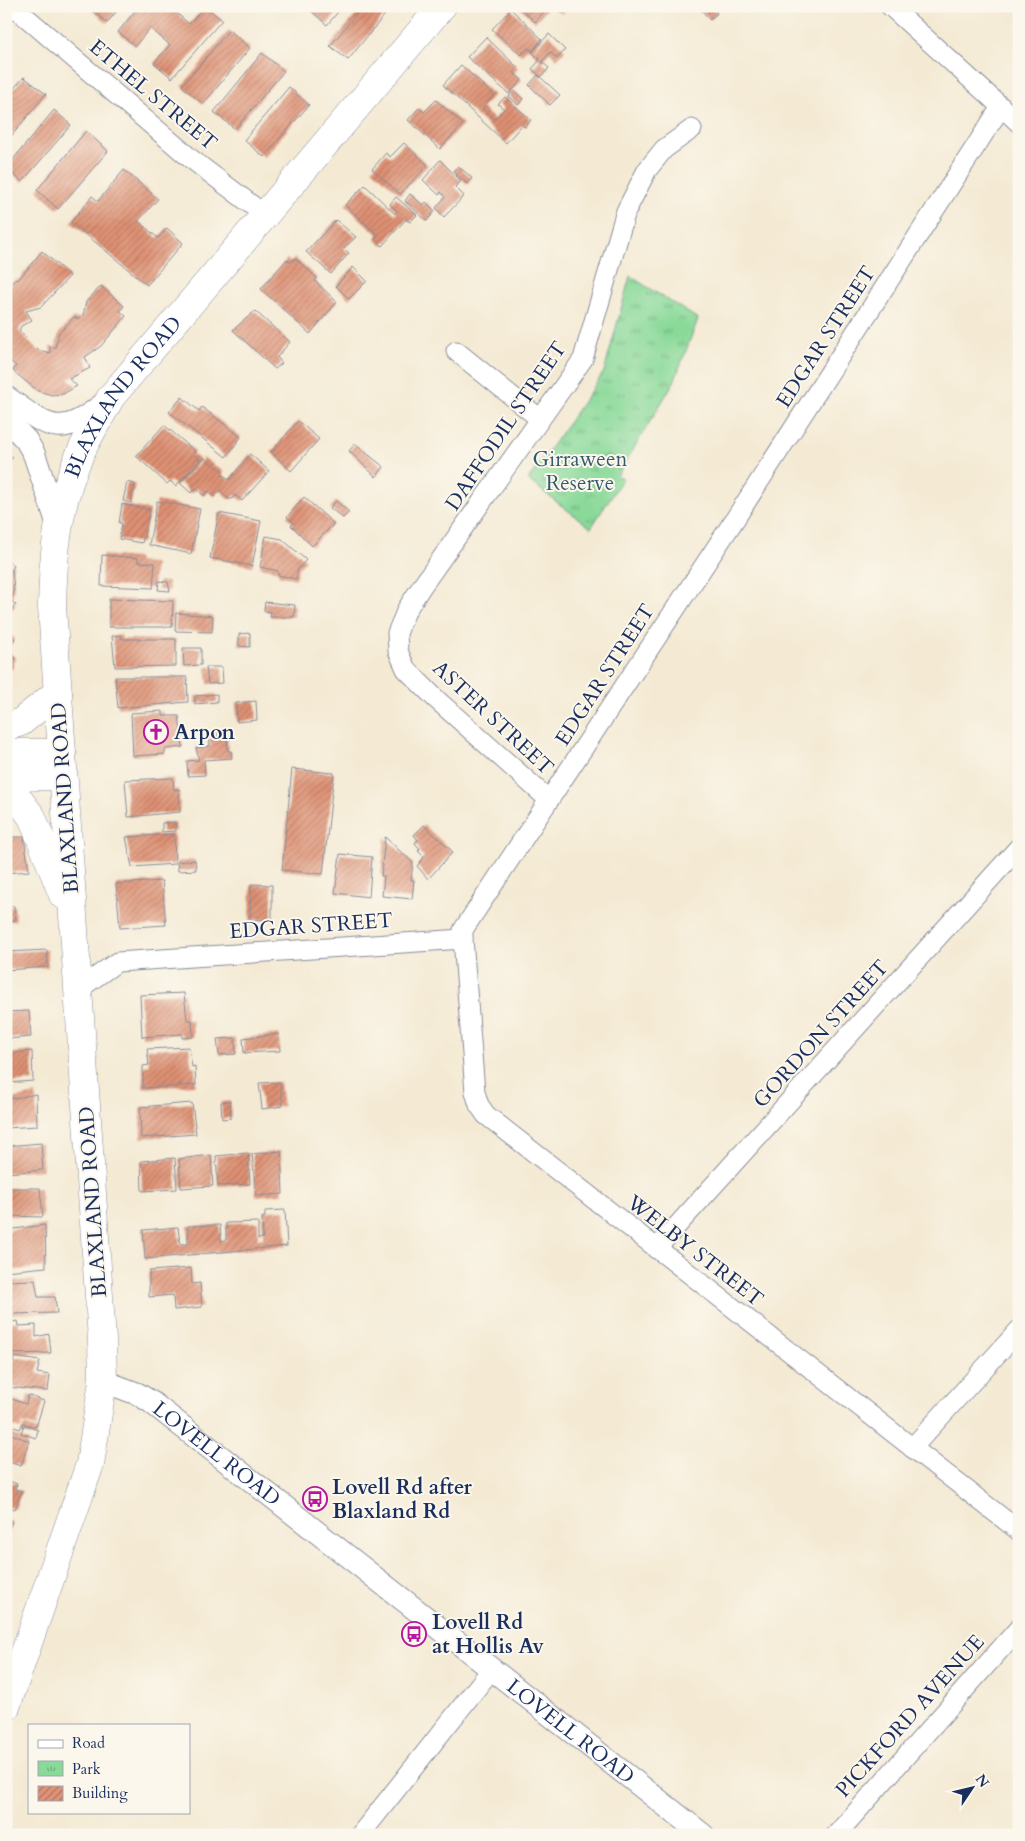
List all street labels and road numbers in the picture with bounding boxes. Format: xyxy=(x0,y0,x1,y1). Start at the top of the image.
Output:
street label: ETHEL STREET xyxy=(83,33,223,157)
street label: EDGAR STREET xyxy=(769,261,883,413)
street label: BLAXLAND ROAD xyxy=(57,309,188,482)
street label: DAFFODIL STREET xyxy=(438,336,574,516)
street label: EDGAR STREET xyxy=(548,599,662,751)
street label: ASTER STREET xyxy=(426,654,560,782)
street label: BLAXLAND ROAD xyxy=(44,702,86,894)
street label: EDGAR STREET xyxy=(228,906,394,946)
street label: GORDON STREET xyxy=(747,954,895,1114)
street label: BLAXLAND ROAD xyxy=(72,1106,114,1298)
street label: WELBY STREET xyxy=(620,1188,769,1314)
street label: LOVELL ROAD xyxy=(147,1394,287,1513)
street label: PICKFORD AVENUE xyxy=(830,1630,990,1802)
street label: LOVELL ROAD xyxy=(501,1672,641,1790)

